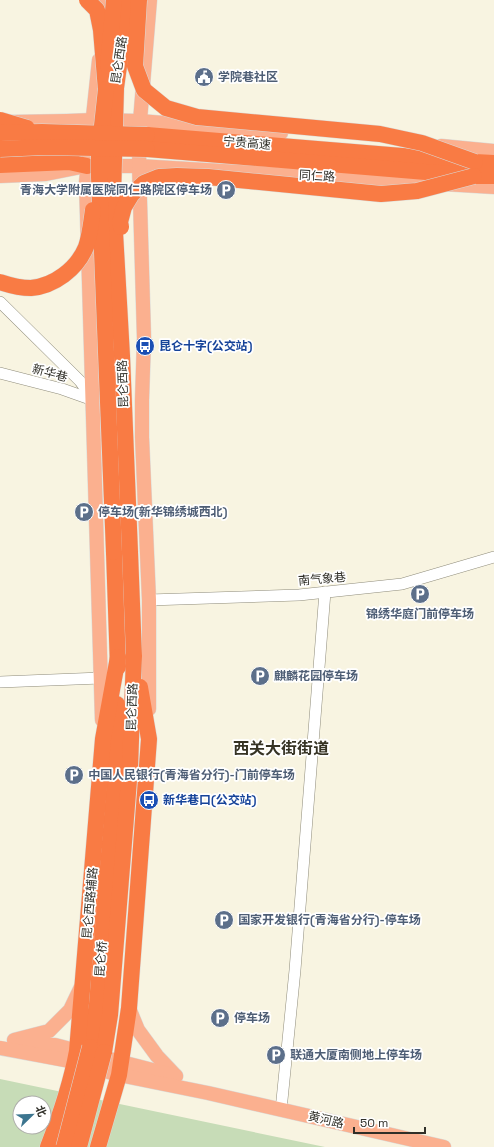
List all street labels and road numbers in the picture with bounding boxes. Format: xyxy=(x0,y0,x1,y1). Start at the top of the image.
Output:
street label: 昆仑西路 xyxy=(108,35,130,85)
street label: 宁贵高速 xyxy=(222,133,272,153)
street label: 同仁路 xyxy=(299,167,335,185)
street label: 昆仑西路 xyxy=(114,360,132,408)
street label: 新华巷 xyxy=(31,361,69,385)
street label: 南气象巷 xyxy=(297,569,347,589)
street label: 昆仑西路 xyxy=(123,683,141,731)
street label: 昆仑西路辅路 xyxy=(79,866,101,940)
street label: 昆仑桥 xyxy=(92,940,110,978)
street label: 黄河路 xyxy=(307,1108,345,1132)

